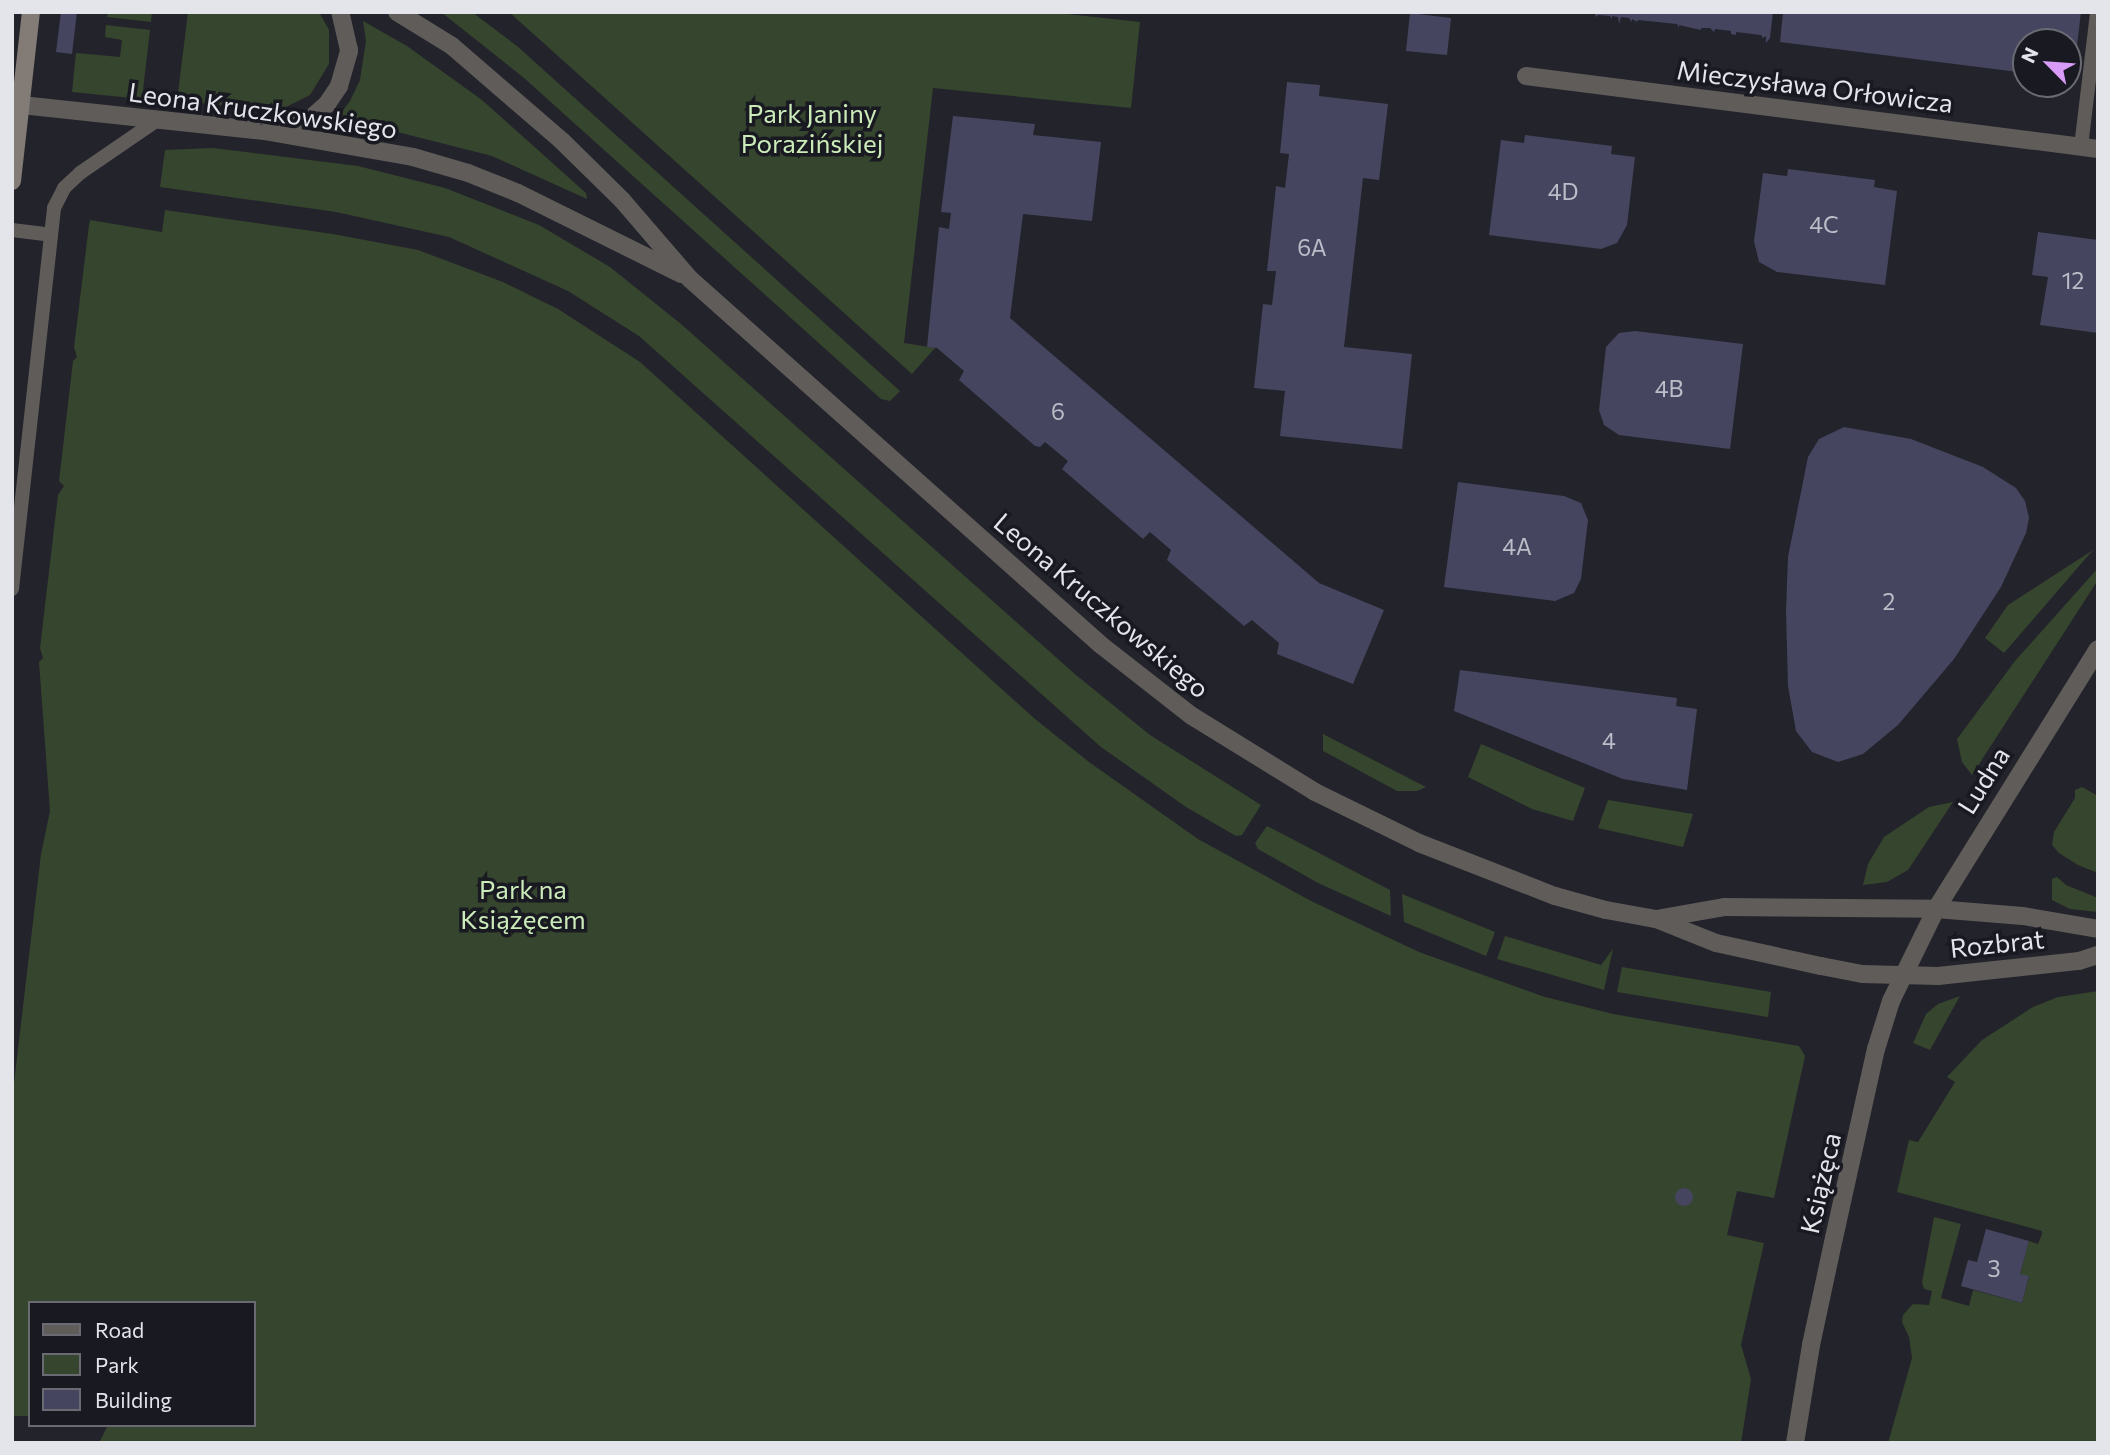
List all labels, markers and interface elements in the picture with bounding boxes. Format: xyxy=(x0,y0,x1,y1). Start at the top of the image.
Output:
north arrow xyxy=(2012,28,2082,98)
text: N xyxy=(2016,43,2043,66)
street label: Mieczysława Orłowicza xyxy=(1675,54,1955,118)
street label: Leona Kruczkowskiego xyxy=(127,76,399,144)
park label: Park Janiny Porazińskiej xyxy=(741,97,883,158)
house number: 4D xyxy=(1548,177,1578,205)
house number: 4C xyxy=(1809,210,1839,238)
house number: 6A xyxy=(1297,233,1327,261)
house number: 12 xyxy=(2062,266,2084,294)
house number: 4B xyxy=(1655,374,1683,402)
house number: 6 xyxy=(1051,397,1065,425)
street label: Leona Kruczkowskiego xyxy=(988,506,1216,704)
house number: 4A xyxy=(1502,532,1532,560)
house number: 2 xyxy=(1883,587,1895,615)
house number: 4 xyxy=(1602,726,1616,754)
street label: Ludna xyxy=(1950,741,2016,819)
park label: Park na Książęcem xyxy=(460,873,586,934)
street label: Rozbrat xyxy=(1948,923,2046,963)
street label: Książęca xyxy=(1793,1129,1847,1237)
house number: 3 xyxy=(1987,1254,2001,1282)
legend xyxy=(28,1301,256,1427)
text: Road xyxy=(95,1317,144,1342)
text: Park xyxy=(95,1352,139,1377)
text: Building xyxy=(95,1387,172,1412)

